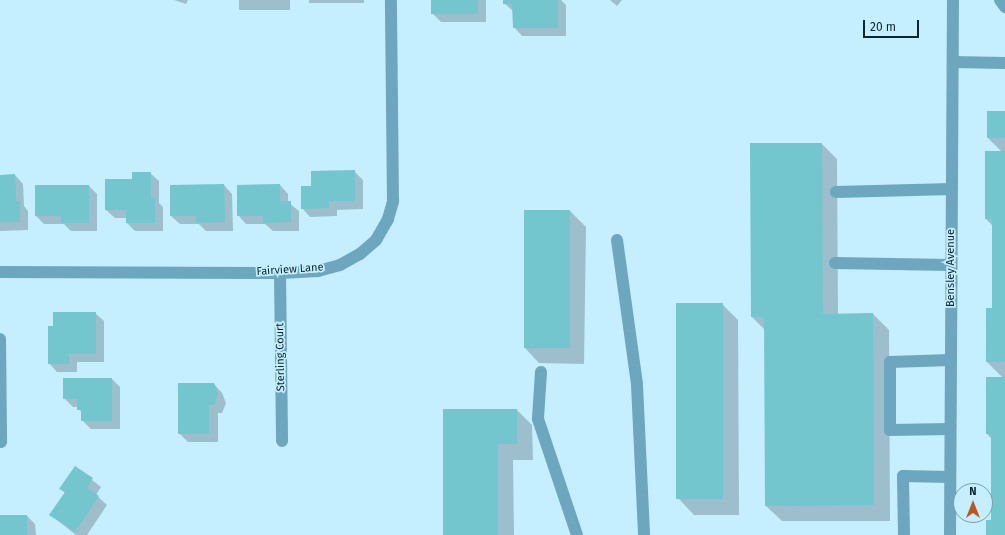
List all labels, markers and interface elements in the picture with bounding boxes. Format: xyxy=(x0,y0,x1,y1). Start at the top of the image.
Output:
scale bar xyxy=(865,12,921,38)
text: 20 m xyxy=(870,20,896,34)
street label: Bensley Avenue xyxy=(944,229,958,307)
street label: Fairview Lane xyxy=(256,261,324,279)
street label: Sterling Court xyxy=(274,323,288,391)
north arrow xyxy=(953,483,993,523)
text: N xyxy=(969,485,977,498)

